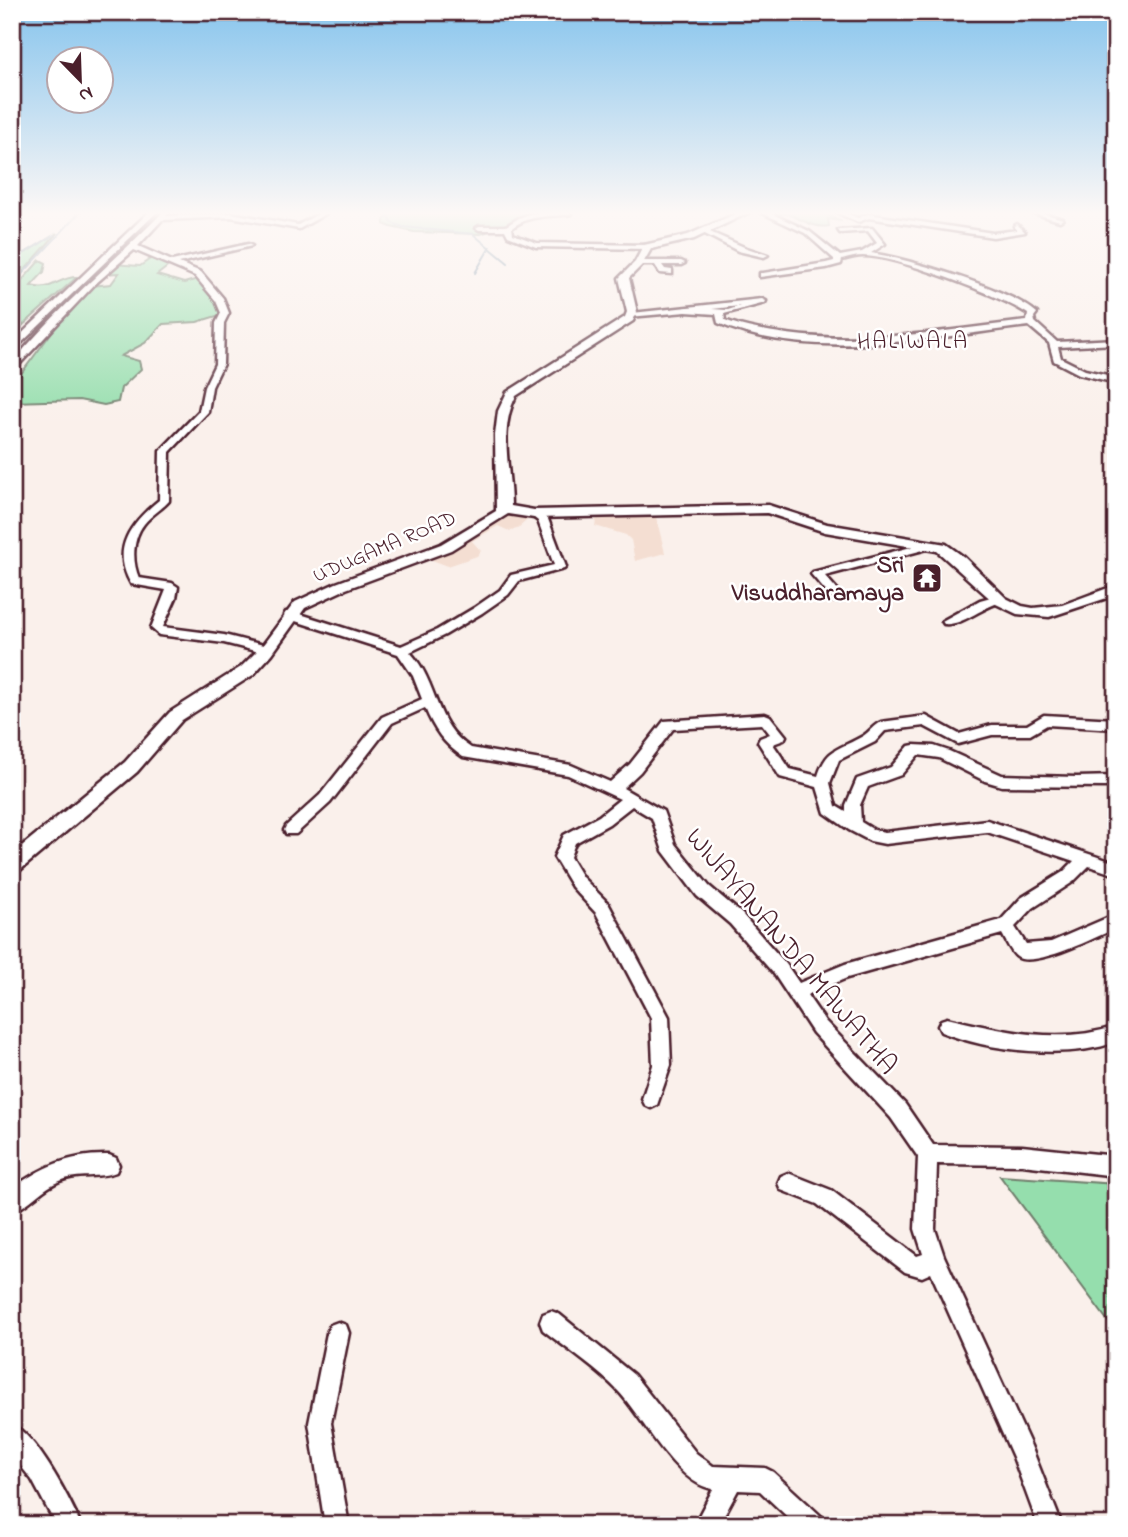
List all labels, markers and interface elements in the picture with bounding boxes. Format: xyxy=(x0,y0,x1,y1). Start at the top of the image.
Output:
north arrow xyxy=(46,46,116,116)
text: N xyxy=(74,78,97,108)
district label: HALIWALA xyxy=(857,326,969,359)
street label: UDUGAMA ROAD xyxy=(309,504,461,592)
place label: Sri Visuddharamaya xyxy=(731,549,904,613)
temple icon: Sri Visuddharamaya xyxy=(910,561,944,595)
street label: WIJAYANANDA MAWATHA xyxy=(674,820,906,1085)

